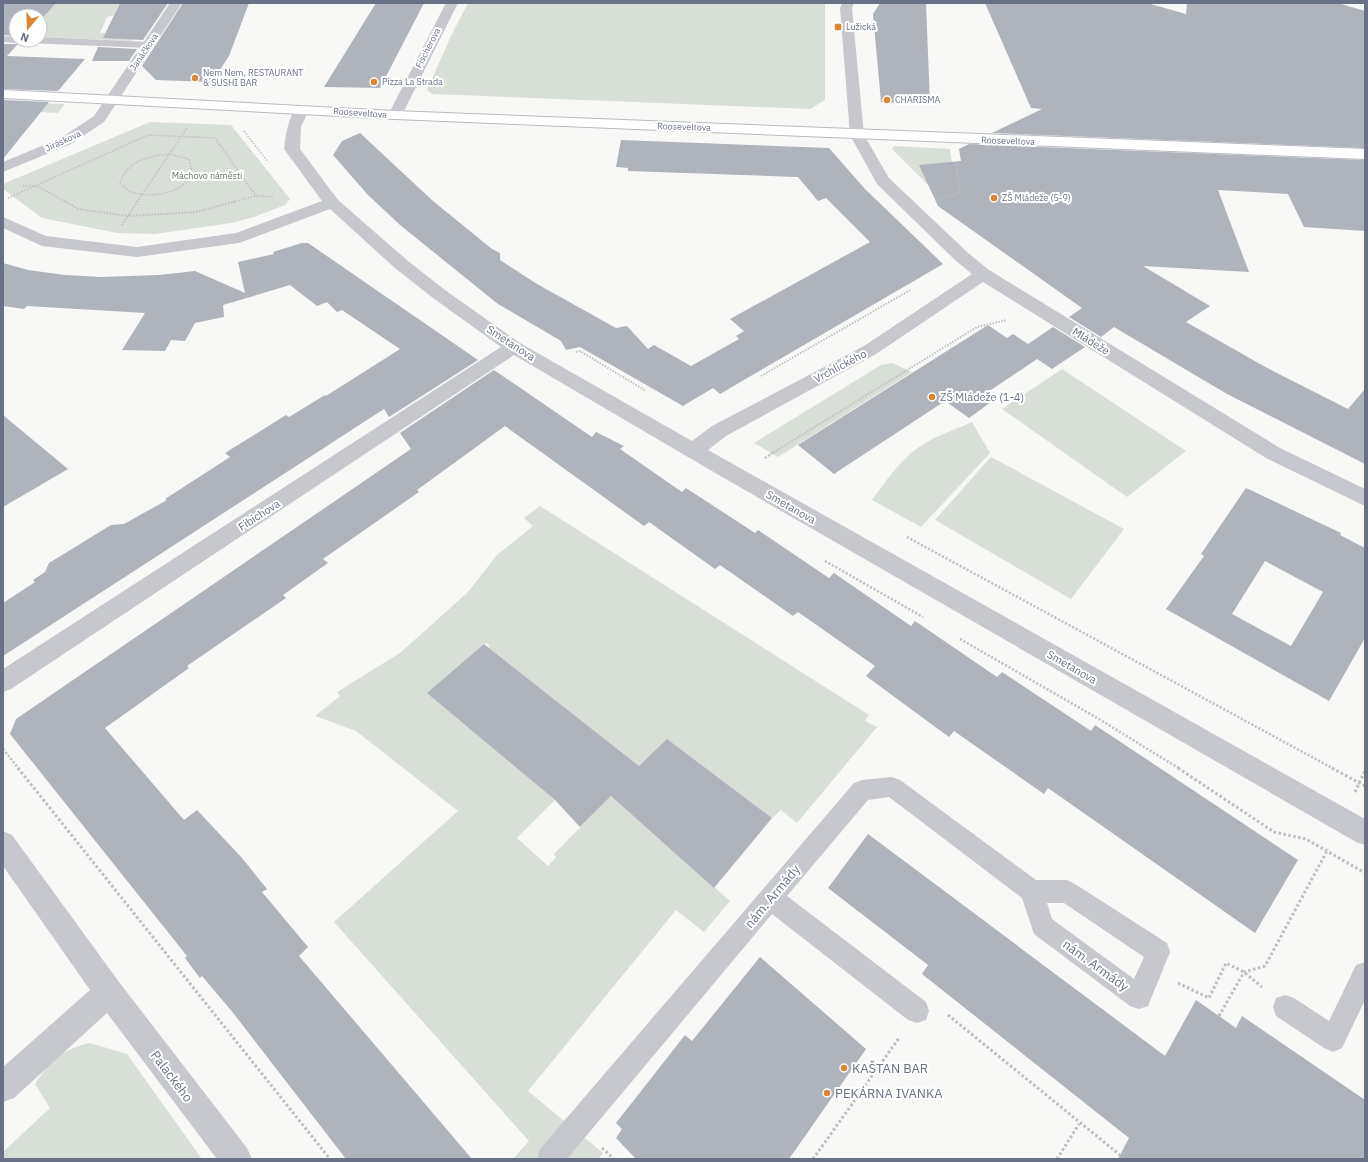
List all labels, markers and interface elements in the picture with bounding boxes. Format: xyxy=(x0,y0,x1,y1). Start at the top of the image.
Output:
north arrow xyxy=(8,8,48,48)
place label: Lužická xyxy=(846,21,876,32)
marker: Lužická xyxy=(833,22,843,32)
street label: Fischerova xyxy=(413,26,442,70)
text: N xyxy=(19,30,31,45)
street label: Janáčkova xyxy=(127,31,160,72)
place label: Nem Nem, RESTAURANT & SUSHI BAR xyxy=(203,67,304,88)
marker: Nem Nem, RESTAURANT & SUSHI BAR xyxy=(190,73,200,83)
place label: Pizza La Strada xyxy=(382,76,443,87)
marker: Pizza La Strada xyxy=(369,77,379,87)
place label: CHARISMA xyxy=(895,94,941,105)
marker: CHARISMA xyxy=(882,95,892,105)
street label: Rooseveltova xyxy=(333,105,387,120)
street label: Rooseveltova xyxy=(657,120,711,133)
street label: Jiráskova xyxy=(43,127,83,154)
street label: Rooseveltova xyxy=(981,134,1035,147)
park label: Máchovo náměstí xyxy=(172,170,243,181)
place label: ZŠ Mládeže (5-9) xyxy=(1002,191,1071,203)
marker: ZŠ Mládeže (5-9) xyxy=(989,193,999,203)
street label: Smetanova xyxy=(484,322,538,364)
street label: Mládeže xyxy=(1070,324,1112,358)
street label: Vrchlického xyxy=(811,346,869,386)
place label: ZŠ Mládeže (1-4) xyxy=(940,390,1024,404)
marker: ZŠ Mládeže (1-4) xyxy=(927,392,937,402)
street label: Smetanova xyxy=(764,487,819,527)
street label: Fibichova xyxy=(235,496,283,534)
street label: Smetanova xyxy=(1045,647,1100,687)
street label: nám. Armády xyxy=(741,861,804,932)
street label: nám. Armády xyxy=(1059,936,1133,995)
street label: Palackého xyxy=(147,1047,196,1105)
place label: KAŠTAN BAR xyxy=(852,1060,928,1077)
marker: KAŠTAN BAR xyxy=(839,1063,849,1073)
place label: PEKÁRNA IVANKA xyxy=(835,1085,943,1102)
marker: PEKÁRNA IVANKA xyxy=(822,1088,832,1098)

